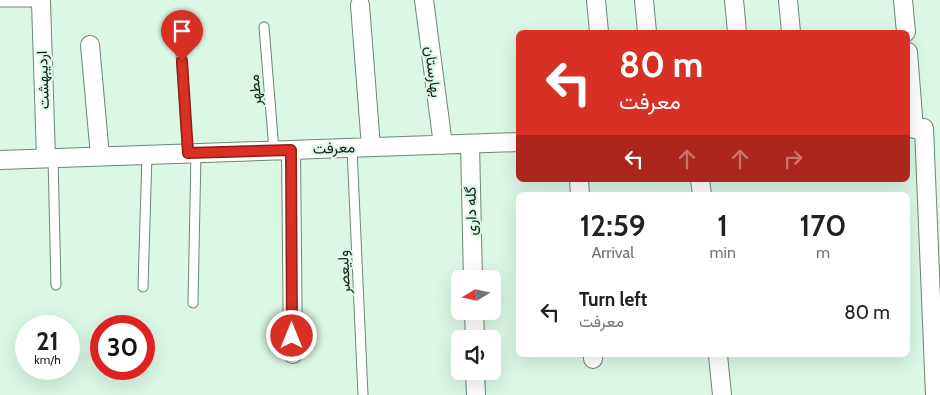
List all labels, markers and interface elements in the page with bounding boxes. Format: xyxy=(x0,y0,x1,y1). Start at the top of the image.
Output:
pin xyxy=(161,10,203,61)
icon: arrive xyxy=(168,17,196,45)
text: 80 m xyxy=(619,43,703,86)
street label: بهارستان xyxy=(421,45,445,99)
street label: اردیبهشت xyxy=(33,50,53,110)
icon: left xyxy=(536,50,601,115)
street label: مطهر xyxy=(245,74,265,107)
text: معرفت xyxy=(619,88,681,115)
street label: معرفت xyxy=(313,138,355,158)
icon: left xyxy=(620,145,648,173)
icon: ahead xyxy=(673,145,701,173)
icon: ahead xyxy=(726,145,754,173)
icon: right xyxy=(779,145,807,173)
street label: گله داری xyxy=(462,186,481,236)
text: 12:59 xyxy=(580,207,646,244)
text: 1 xyxy=(717,207,728,244)
text: 170 xyxy=(800,207,846,244)
text: Arrival xyxy=(591,243,634,262)
text: min xyxy=(709,243,736,262)
text: m xyxy=(816,243,830,262)
street label: ولیعصر xyxy=(334,250,354,295)
north arrow xyxy=(451,270,501,320)
map controls xyxy=(451,270,501,380)
text: Turn left xyxy=(579,288,647,311)
icon: left xyxy=(536,298,564,326)
text: 80 m xyxy=(844,301,890,324)
position arrow xyxy=(265,309,317,361)
text: معرفت xyxy=(579,312,624,331)
speed limit sign: 30 xyxy=(90,315,155,380)
text: 21 xyxy=(36,326,59,356)
button: sound xyxy=(451,330,501,380)
text: km/h xyxy=(34,352,61,367)

